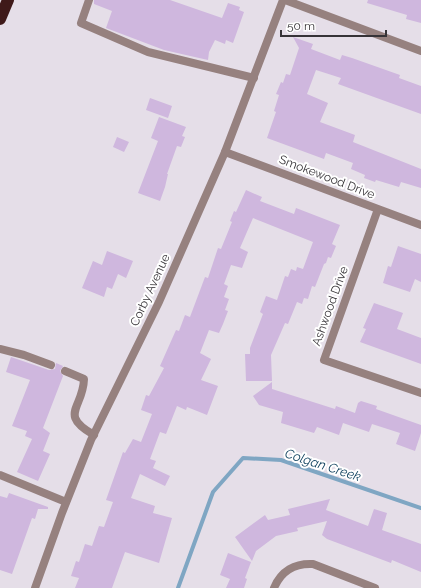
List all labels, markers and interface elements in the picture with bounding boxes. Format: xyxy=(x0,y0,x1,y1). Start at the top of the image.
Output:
scale bar xyxy=(281,12,386,38)
text: 50 m xyxy=(287,19,315,33)
street label: Smokewood Drive xyxy=(277,152,377,202)
street label: Corby Avenue xyxy=(127,252,173,328)
street label: Ashwood Drive xyxy=(309,264,351,348)
water label: Colgan Creek xyxy=(283,446,363,484)

